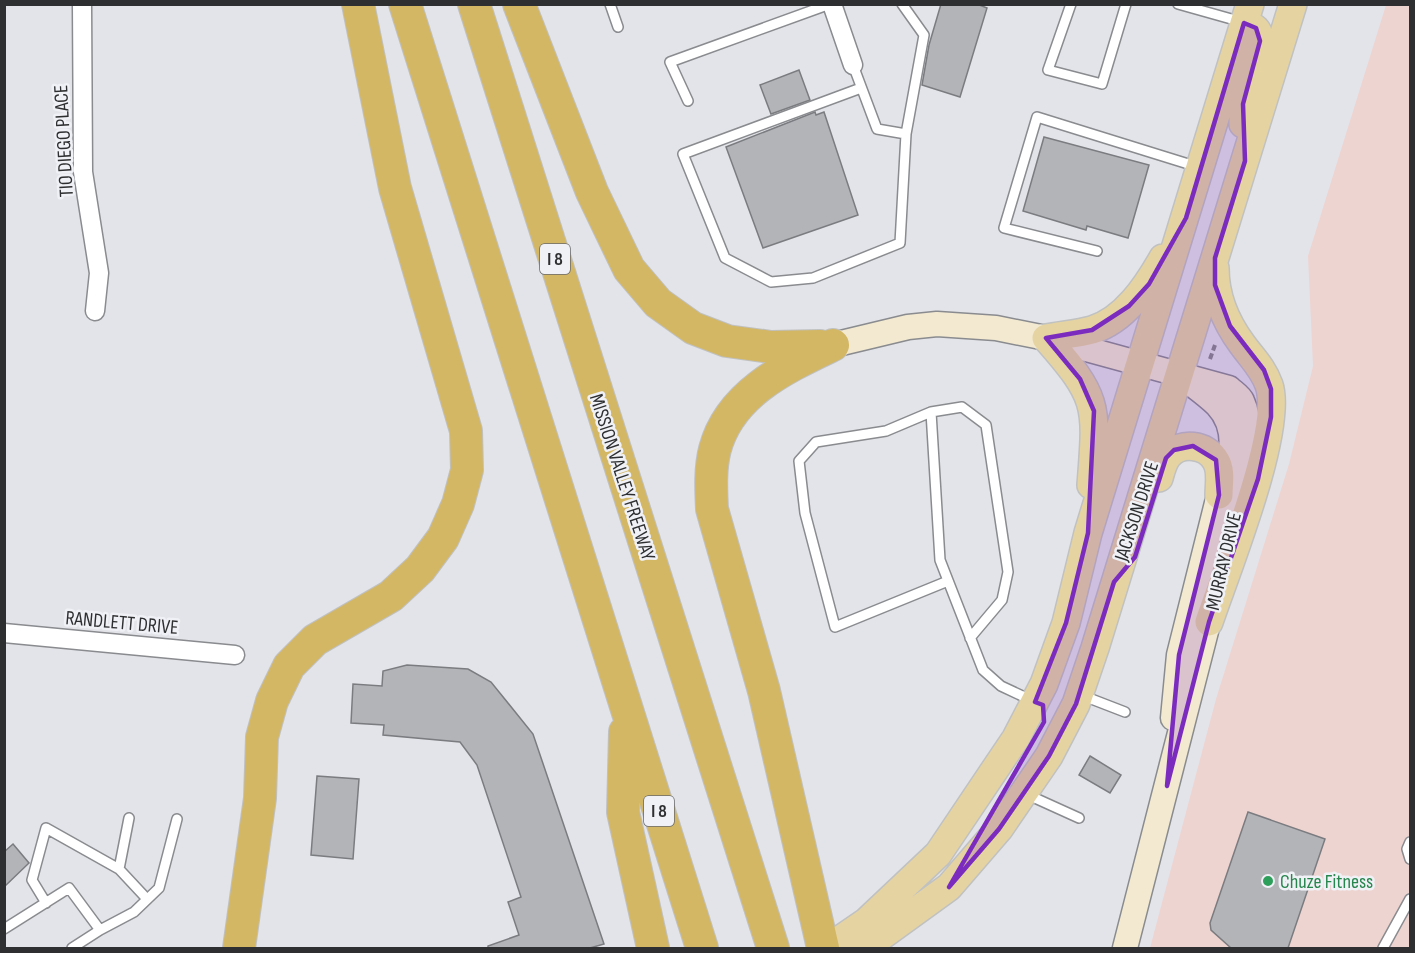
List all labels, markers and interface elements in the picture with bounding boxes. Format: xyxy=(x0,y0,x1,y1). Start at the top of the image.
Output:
street label: TIO DIEGO PLACE xyxy=(49,84,79,198)
road number: I 8 xyxy=(540,244,570,274)
street label: MISSION VALLEY FREEWAY xyxy=(584,391,661,564)
street label: JACKSON DRIVE xyxy=(1109,458,1164,565)
street label: MURRAY DRIVE xyxy=(1201,510,1247,612)
street label: RANDLETT DRIVE xyxy=(64,606,179,640)
road number: I 8 xyxy=(644,796,674,826)
place label: Chuze Fitness xyxy=(1280,870,1373,894)
marker: Chuze Fitness xyxy=(1261,874,1275,888)

